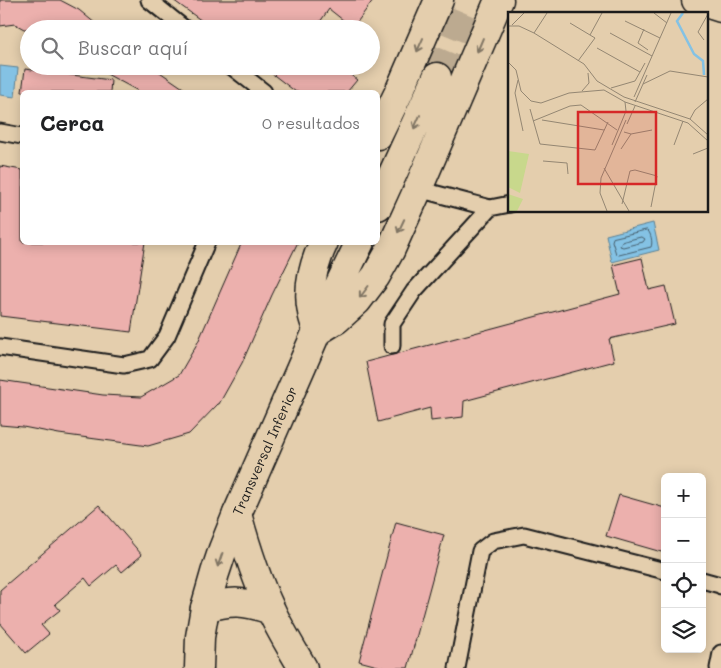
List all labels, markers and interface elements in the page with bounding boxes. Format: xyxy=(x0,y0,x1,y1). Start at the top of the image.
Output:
inset map xyxy=(508,12,708,212)
search box xyxy=(20,20,380,75)
icon: search xyxy=(38,34,66,62)
text: Buscar aquí xyxy=(78,35,188,60)
one-way arrow xyxy=(415,37,424,52)
one-way arrow xyxy=(474,37,484,52)
text: Cerca xyxy=(40,109,105,136)
text: 0 resultados xyxy=(262,112,360,133)
one-way arrow xyxy=(411,114,421,129)
one-way arrow xyxy=(396,218,406,233)
one-way arrow xyxy=(359,285,369,299)
street label: Transversal Inferior xyxy=(228,383,302,518)
map controls xyxy=(661,473,706,653)
button: + xyxy=(661,473,706,518)
button: − xyxy=(661,518,706,563)
one-way arrow xyxy=(214,551,224,567)
button: locate xyxy=(661,563,706,608)
button: layers xyxy=(661,608,706,653)

